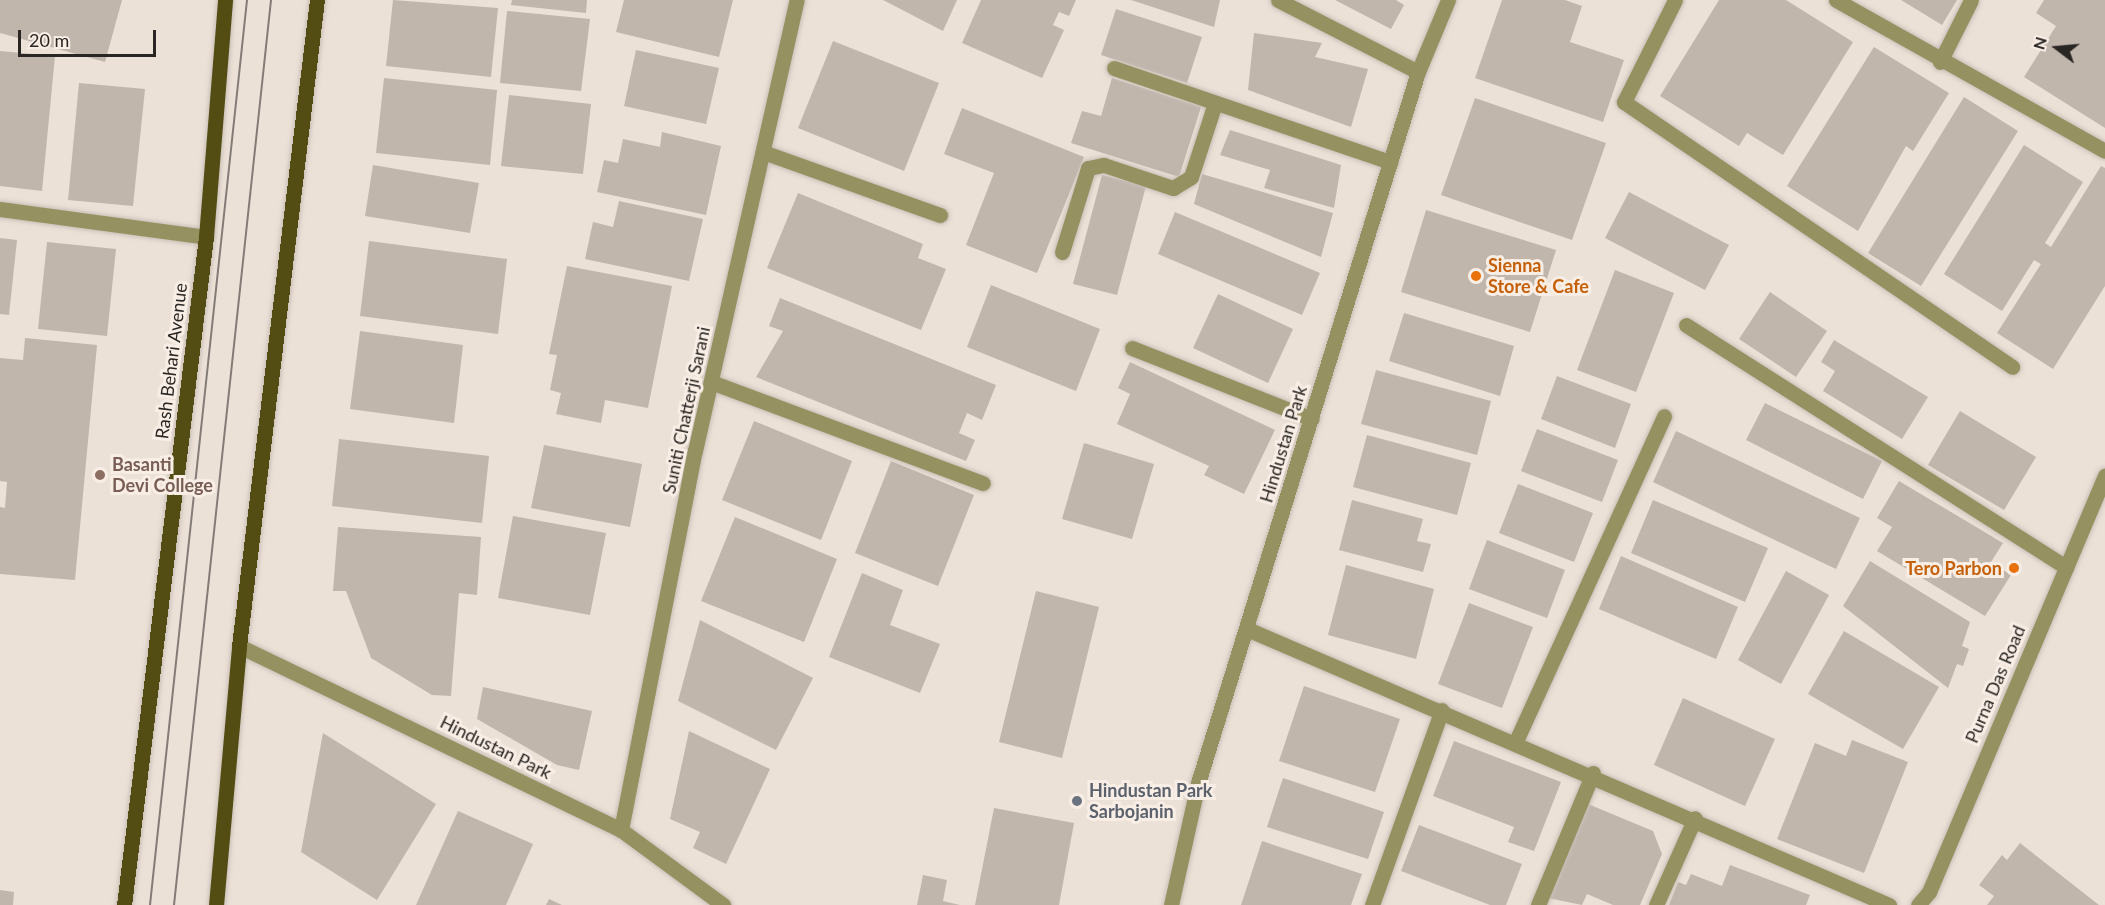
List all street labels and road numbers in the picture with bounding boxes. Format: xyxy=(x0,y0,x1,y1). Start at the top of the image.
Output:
street label: Rash Behari Avenue xyxy=(151,281,191,441)
street label: Suniti Chatterji Sarani xyxy=(658,324,714,496)
street label: Hindustan Park xyxy=(1255,383,1311,505)
street label: Purna Das Road xyxy=(1961,622,2029,746)
street label: Hindustan Park xyxy=(437,711,555,783)

